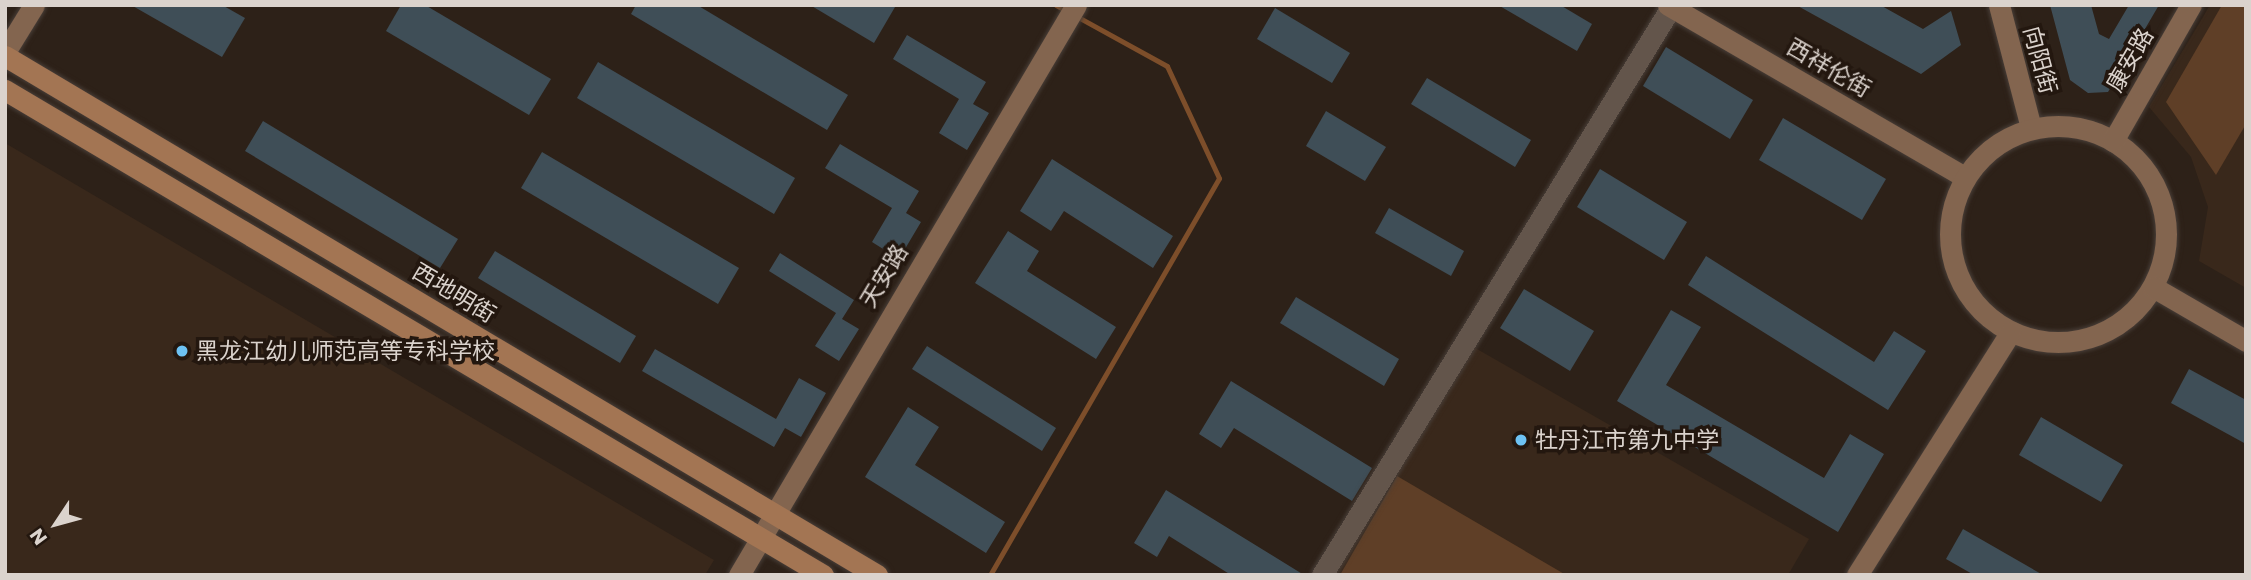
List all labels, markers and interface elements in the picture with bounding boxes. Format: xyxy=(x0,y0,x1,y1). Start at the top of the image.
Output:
street label: 向阳街 xyxy=(2018,23,2062,97)
street label: 康安路 xyxy=(2101,23,2159,97)
street label: 西祥伦街 xyxy=(1782,33,1876,103)
street label: 天安路 xyxy=(854,239,914,313)
street label: 西地明街 xyxy=(407,257,501,329)
place label: 黑龙江幼儿师范高等专科学校 xyxy=(196,337,495,365)
marker: 黑龙江幼儿师范高等专科学校 xyxy=(174,343,190,359)
place label: 牡丹江市第九中学 xyxy=(1535,426,1719,454)
marker: 牡丹江市第九中学 xyxy=(1513,432,1529,448)
north arrow xyxy=(21,489,91,559)
text: N xyxy=(23,523,54,550)

